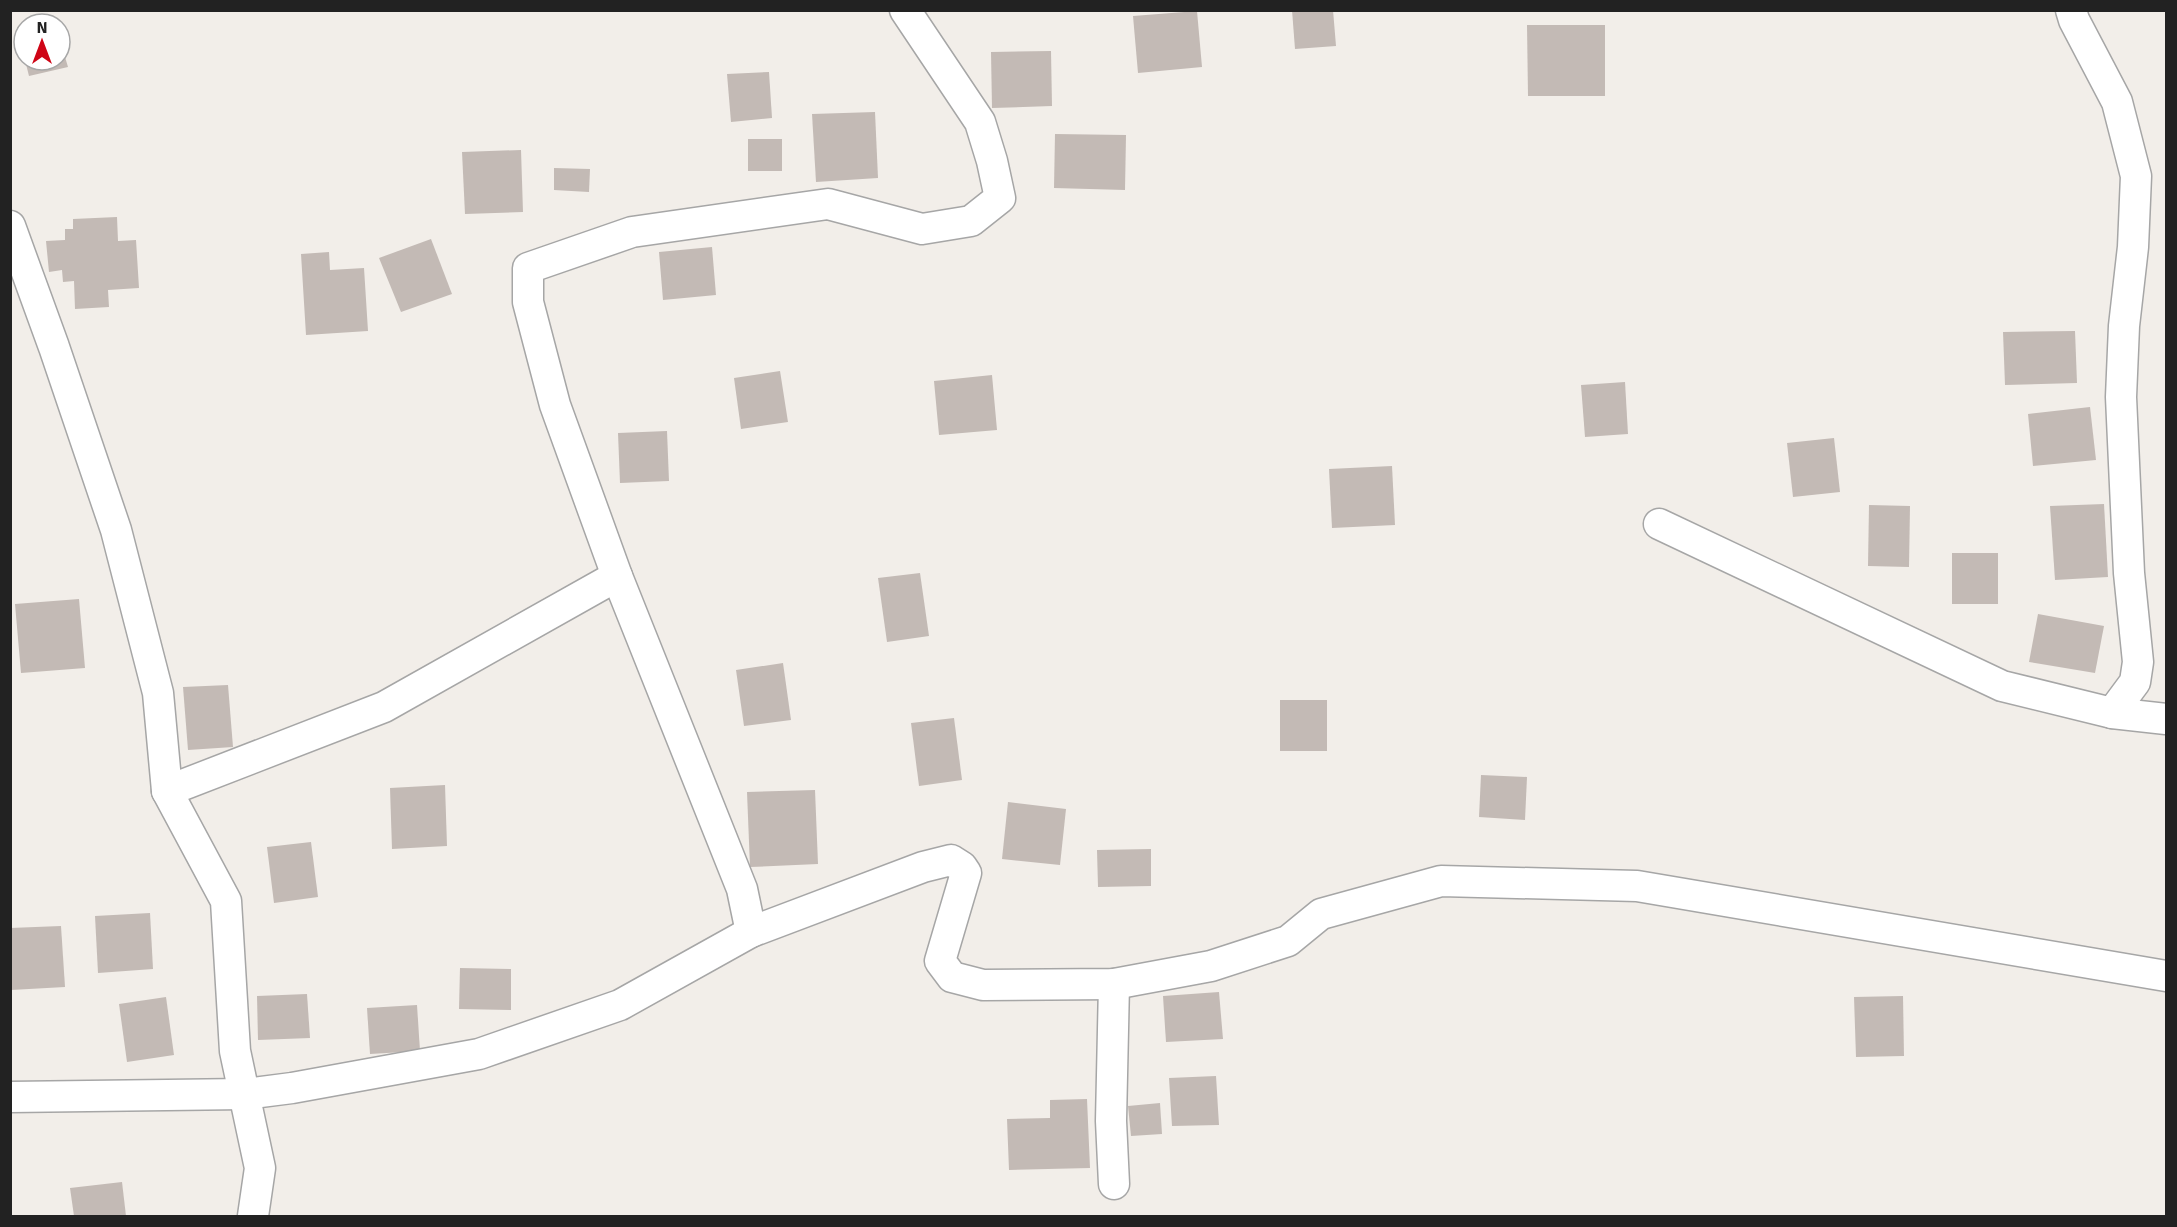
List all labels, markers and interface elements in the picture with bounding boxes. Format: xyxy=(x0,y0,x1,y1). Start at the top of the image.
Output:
north arrow xyxy=(12,12,72,72)
text: N xyxy=(36,18,48,38)

